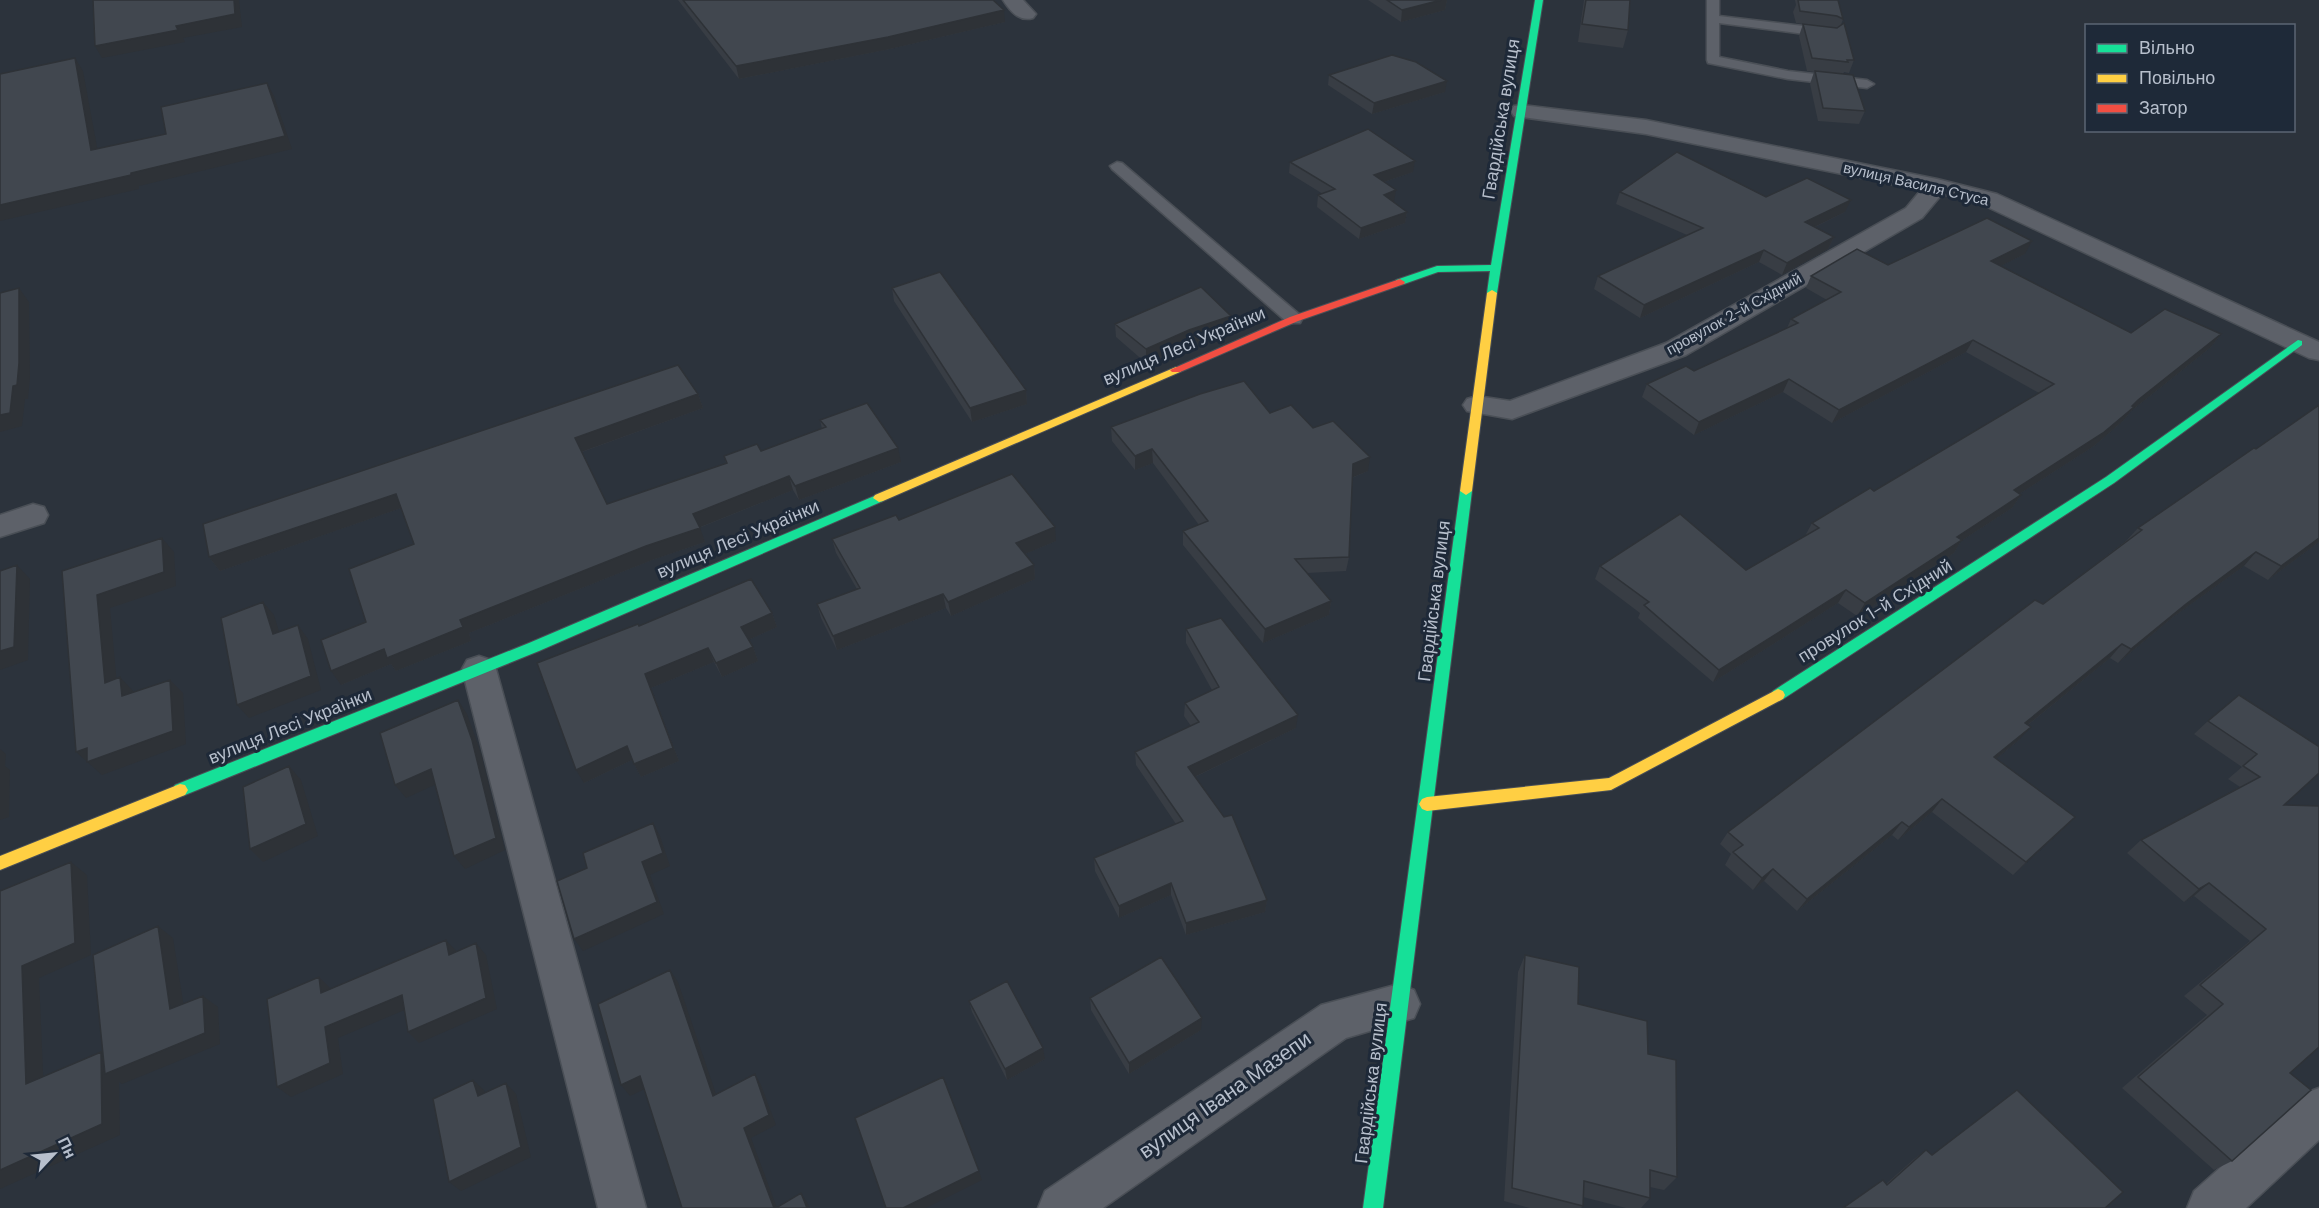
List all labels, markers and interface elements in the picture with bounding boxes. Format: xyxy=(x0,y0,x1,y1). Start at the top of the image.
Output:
legend xyxy=(2085,24,2295,132)
text: Вільно xyxy=(2139,36,2195,60)
street label: Гвардійська вулиця xyxy=(1476,37,1526,201)
text: Повільно xyxy=(2139,66,2215,90)
text: Затор xyxy=(2139,96,2188,120)
street label: вулиця Василя Стуса xyxy=(1841,158,1991,211)
street label: провулок 2-й Східний xyxy=(1663,268,1805,360)
street label: вулиця Лесі Українки xyxy=(1099,301,1269,391)
street label: вулиця Лесі Українки xyxy=(653,494,823,584)
street label: Гвардійська вулиця xyxy=(1412,519,1456,683)
street label: провулок 1-й Східний xyxy=(1793,554,1957,668)
street label: вулиця Лесі Українки xyxy=(205,682,375,770)
street label: Гвардійська вулиця xyxy=(1349,1001,1393,1165)
street label: вулиця Івана Мазепи xyxy=(1133,1025,1317,1165)
north arrow xyxy=(24,1124,84,1184)
text: Пн xyxy=(53,1134,81,1162)

